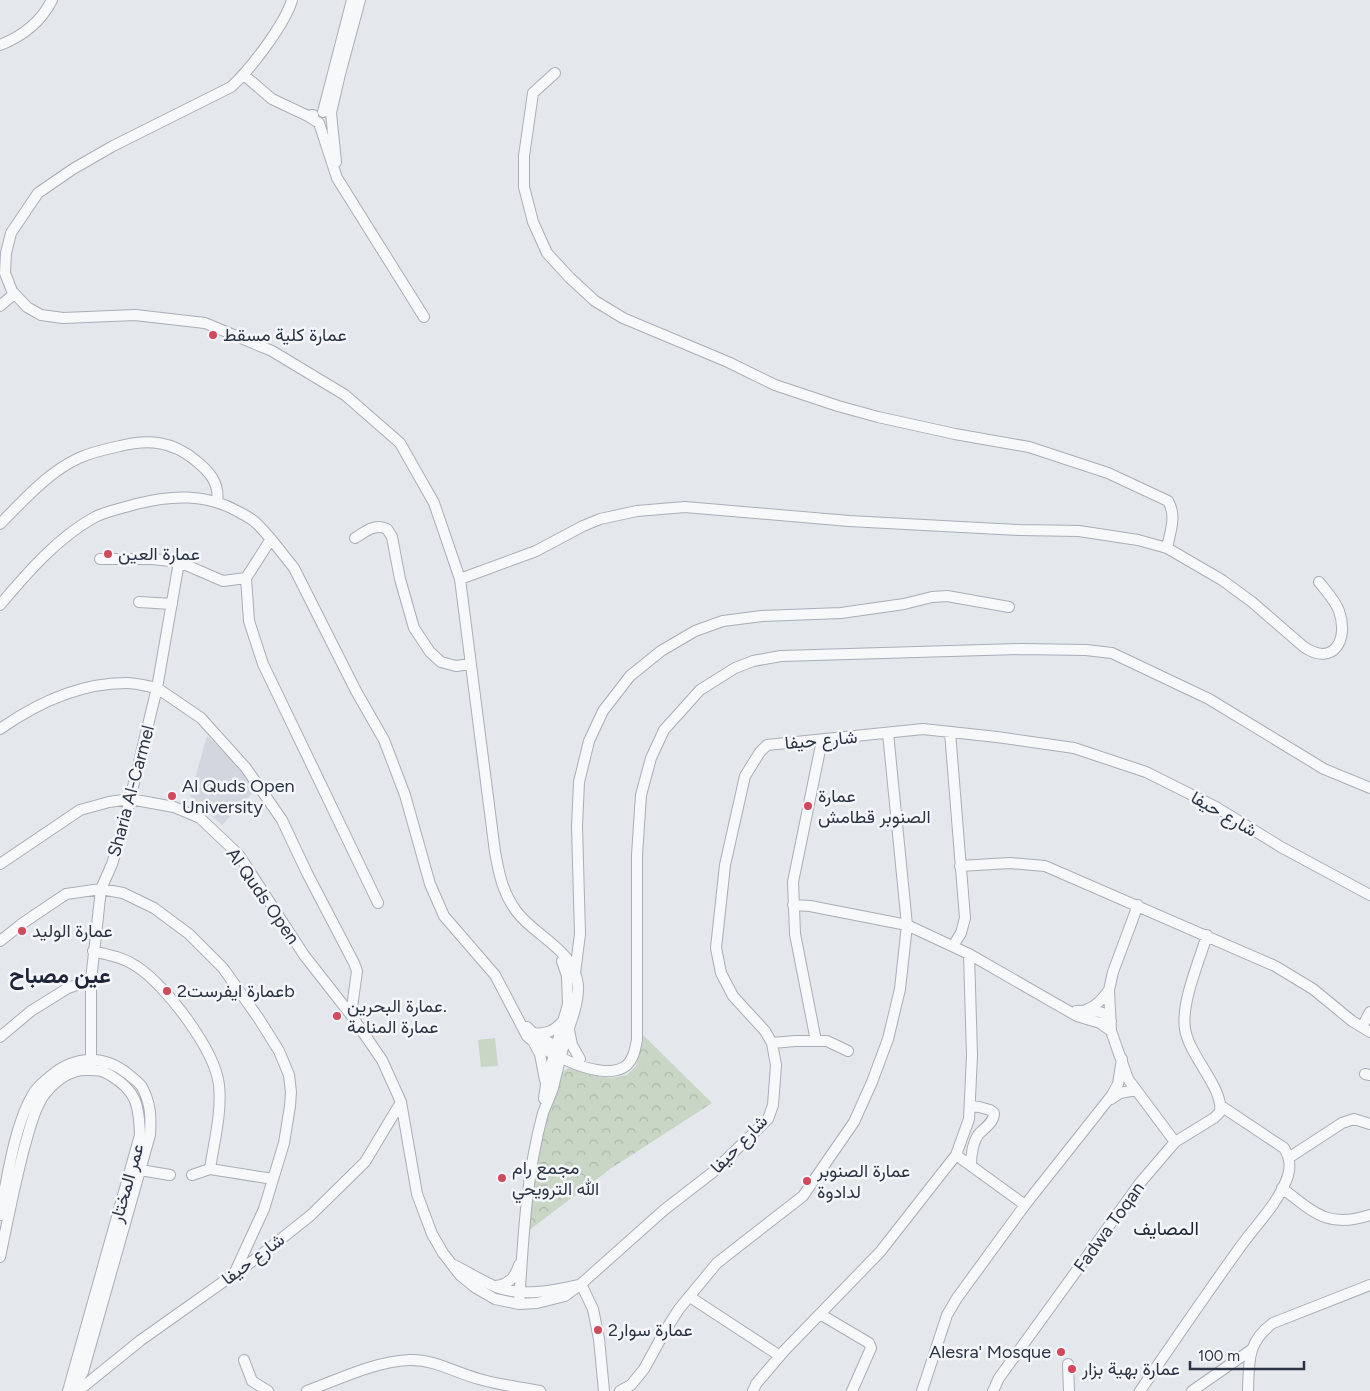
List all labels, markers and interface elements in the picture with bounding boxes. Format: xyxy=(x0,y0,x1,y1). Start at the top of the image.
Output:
place label: عمارة كلية مسقط xyxy=(223,324,347,346)
marker: عمارة كلية مسقط xyxy=(207,329,219,341)
place label: عمارة العين xyxy=(118,543,200,565)
marker: عمارة العين xyxy=(102,548,114,560)
street label: Sharia Al-Carmel xyxy=(103,723,159,859)
street label: شارع حيفا xyxy=(784,726,858,755)
place label: Al Quds Open University xyxy=(182,775,295,818)
place label: عمارة الصنوبر قطامش xyxy=(818,785,931,828)
street label: شارع حيفا xyxy=(1186,786,1261,843)
marker: Al Quds Open University xyxy=(166,790,178,802)
marker: عمارة الصنوبر قطامش xyxy=(802,800,814,812)
street label: Al Quds Open xyxy=(222,844,304,948)
place label: عمارة الوليد xyxy=(32,920,113,942)
marker: عمارة الوليد xyxy=(16,925,28,937)
district label: عين مصباح xyxy=(9,962,111,990)
place label: عمارة ايفرست2b xyxy=(177,980,295,1002)
marker: عمارة ايفرست2b xyxy=(161,985,173,997)
place label: عمارة البحرين. عمارة المنامة xyxy=(347,995,447,1038)
marker: عمارة البحرين. عمارة المنامة xyxy=(331,1010,343,1022)
street label: شارع حيفا xyxy=(706,1110,773,1179)
street label: عمر المختار xyxy=(105,1141,149,1226)
place label: مجمع رام الله الترويحي xyxy=(512,1157,599,1204)
place label: عمارة الصنوبر لدادوة xyxy=(816,1160,910,1203)
marker: مجمع رام الله الترويحي xyxy=(496,1172,508,1184)
marker: عمارة الصنوبر لدادوة xyxy=(801,1175,813,1187)
street label: Fadwa Toqan xyxy=(1069,1178,1149,1276)
district label: المصايف xyxy=(1133,1217,1199,1240)
street label: شارع حيفا xyxy=(217,1228,289,1291)
place label: عمارة سوار2 xyxy=(608,1319,693,1341)
marker: عمارة سوار2 xyxy=(592,1324,604,1336)
scale bar xyxy=(1190,1338,1304,1370)
place label: Alesra' Mosque xyxy=(929,1341,1051,1363)
marker: Alesra' Mosque xyxy=(1055,1346,1067,1358)
text: 100 m xyxy=(1198,1347,1240,1365)
place label: عمارة بهية بزار xyxy=(1081,1358,1180,1380)
marker: عمارة بهية بزار xyxy=(1066,1363,1078,1375)

